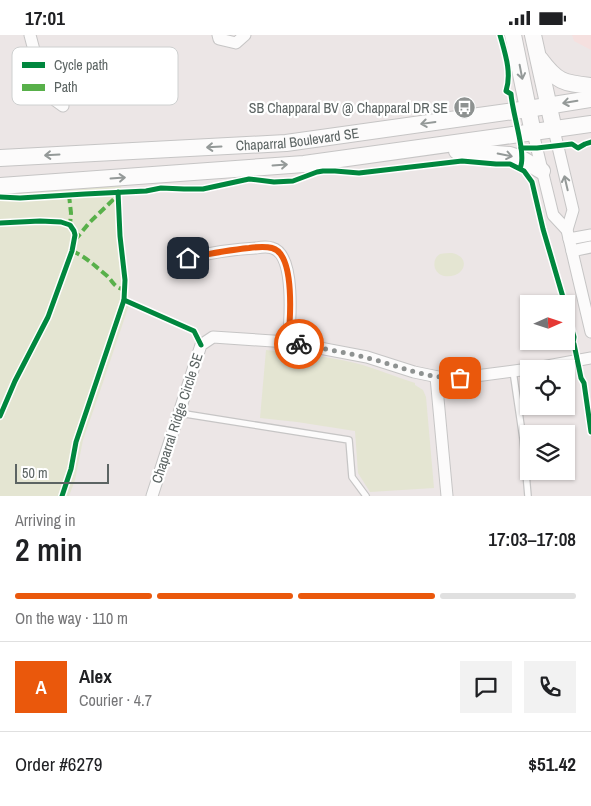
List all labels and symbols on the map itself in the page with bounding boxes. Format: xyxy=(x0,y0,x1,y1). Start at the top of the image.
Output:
legend xyxy=(12,47,178,105)
text: Cycle path xyxy=(54,56,108,74)
one-way arrow xyxy=(516,64,526,80)
text: Path xyxy=(54,78,78,96)
bus stop icon: SB Chapparal BV @ Chapparal DR SE xyxy=(452,96,476,120)
one-way arrow xyxy=(562,98,578,108)
place label: SB Chapparal BV @ Chapparal DR SE xyxy=(249,99,448,117)
one-way arrow xyxy=(420,118,436,128)
street label: Chaparral Boulevard SE xyxy=(235,124,360,155)
one-way arrow xyxy=(206,142,222,151)
one-way arrow xyxy=(44,150,60,160)
one-way arrow xyxy=(497,150,513,160)
one-way arrow xyxy=(272,161,288,170)
one-way arrow xyxy=(110,173,126,183)
one-way arrow xyxy=(561,175,570,191)
pin xyxy=(167,237,209,279)
north arrow xyxy=(520,295,575,350)
courier xyxy=(274,319,324,369)
street label: Chaparral Ridge Circle SE xyxy=(147,351,207,485)
pin xyxy=(439,357,481,399)
scale bar xyxy=(15,461,109,484)

